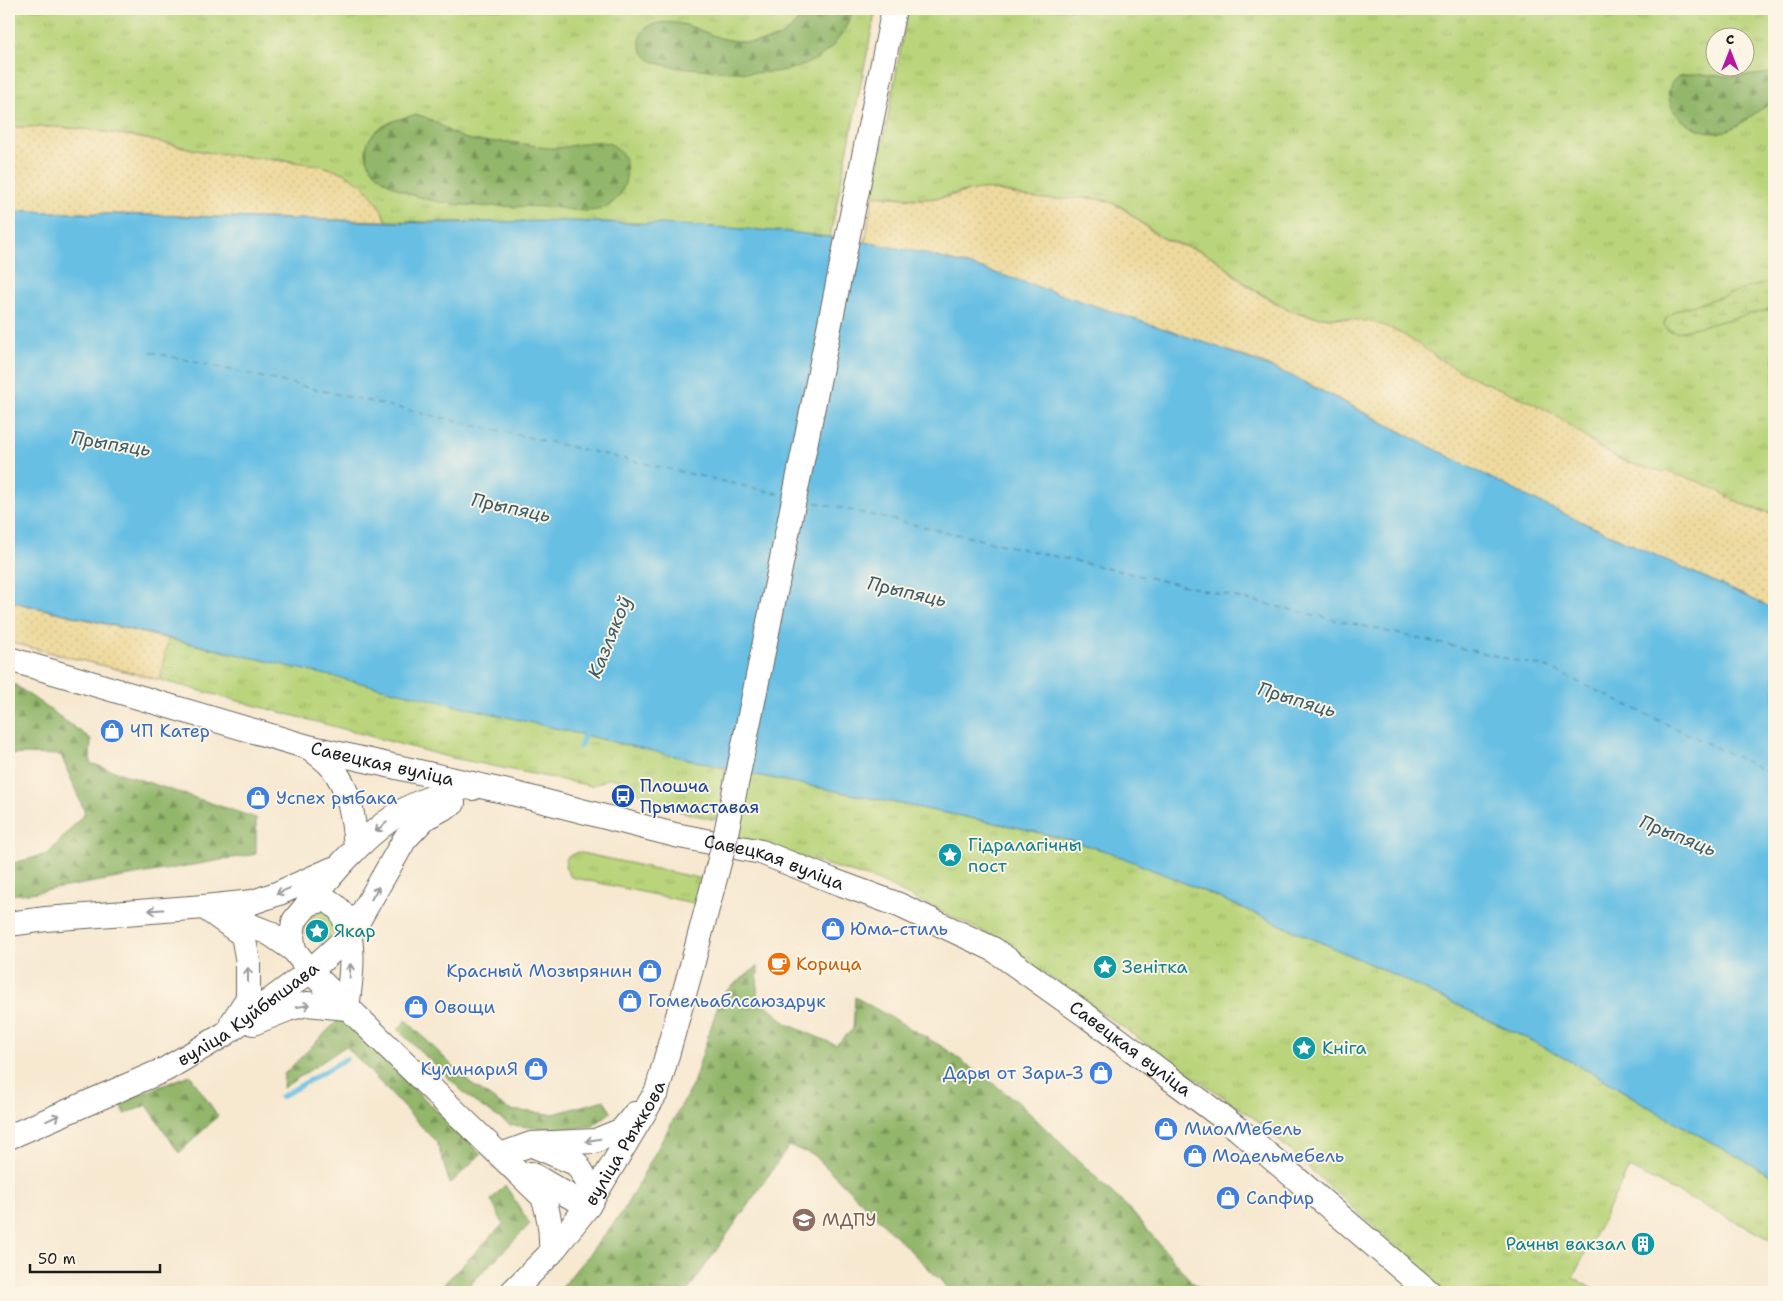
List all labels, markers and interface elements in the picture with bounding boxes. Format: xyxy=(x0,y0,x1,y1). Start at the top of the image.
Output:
north arrow xyxy=(1706,28,1756,78)
text: С xyxy=(1726,30,1734,48)
water label: Прыпяць xyxy=(69,425,153,462)
water label: Прыпяць xyxy=(469,487,553,528)
water label: Прыпяць xyxy=(865,570,949,613)
water label: Казлякоў xyxy=(582,592,637,682)
water label: Прыпяць xyxy=(1255,676,1339,723)
shop icon: ЧП Катер xyxy=(99,718,125,744)
place label: ЧП Катер xyxy=(130,719,210,743)
street label: Савецкая вуліца xyxy=(308,736,457,792)
place label: Плошча Прымаставая xyxy=(640,774,759,819)
bus stop icon: Плошча Прымаставая xyxy=(610,783,636,809)
shop icon: Успех рыбака xyxy=(245,785,271,811)
place label: Успех рыбака xyxy=(276,786,397,810)
water label: Прыпяць xyxy=(1636,809,1720,862)
one-way arrow xyxy=(375,822,388,833)
street label: Савецкая вуліца xyxy=(702,829,847,896)
place label: Гідралагічны пост xyxy=(968,833,1082,878)
place icon: Гідралагічны пост xyxy=(937,842,963,868)
one-way arrow xyxy=(370,886,380,900)
one-way arrow xyxy=(276,887,291,896)
one-way arrow xyxy=(148,905,164,915)
shop icon: Юма-стиль xyxy=(820,916,846,942)
place label: Юма-стиль xyxy=(850,917,948,941)
place icon: Якар xyxy=(304,918,330,944)
place label: Якар xyxy=(334,919,376,943)
cafe icon: Корица xyxy=(766,951,792,977)
place label: Корица xyxy=(796,952,862,976)
place icon: Зенітка xyxy=(1092,954,1118,980)
place label: Зенітка xyxy=(1122,955,1188,979)
street label: вуліца Куйбышава xyxy=(173,957,324,1072)
shop icon: Красный Мозырянин xyxy=(637,958,663,984)
place label: Красный Мозырянин xyxy=(446,959,632,983)
one-way arrow xyxy=(346,964,355,980)
one-way arrow xyxy=(243,967,253,983)
shop icon: Гомельаблсаюздрук xyxy=(617,988,643,1014)
place label: Гомельаблсаюздрук xyxy=(648,989,826,1013)
shop icon: Овощи xyxy=(403,994,429,1020)
place label: Овощи xyxy=(434,995,496,1019)
street label: Савецкая вуліца xyxy=(1065,995,1196,1102)
one-way arrow xyxy=(295,1000,311,1010)
place icon: Кніга xyxy=(1291,1035,1317,1061)
place label: Кніга xyxy=(1322,1036,1367,1060)
shop icon: КулинариЯ xyxy=(523,1056,549,1082)
place label: КулинариЯ xyxy=(420,1057,518,1081)
shop icon: Дары от Зари-3 xyxy=(1088,1060,1114,1086)
place label: Дары от Зари-3 xyxy=(943,1061,1084,1085)
street label: вуліца Рыжкова xyxy=(579,1079,671,1210)
one-way arrow xyxy=(45,1112,60,1122)
shop icon: МиолМебель xyxy=(1153,1116,1179,1142)
place label: МиолМебель xyxy=(1184,1117,1302,1141)
one-way arrow xyxy=(585,1136,601,1146)
shop icon: Модельмебель xyxy=(1182,1143,1208,1169)
place label: Модельмебель xyxy=(1212,1144,1344,1168)
shop icon: Сапфир xyxy=(1215,1185,1241,1211)
place label: Сапфир xyxy=(1246,1186,1314,1210)
school or university icon: МДПУ xyxy=(791,1207,817,1233)
place label: МДПУ xyxy=(822,1208,876,1232)
building icon: Рачны вакзал xyxy=(1630,1231,1656,1257)
place label: Рачны вакзал xyxy=(1506,1232,1626,1256)
scale bar xyxy=(30,1241,160,1273)
text: 50 m xyxy=(38,1249,76,1269)

